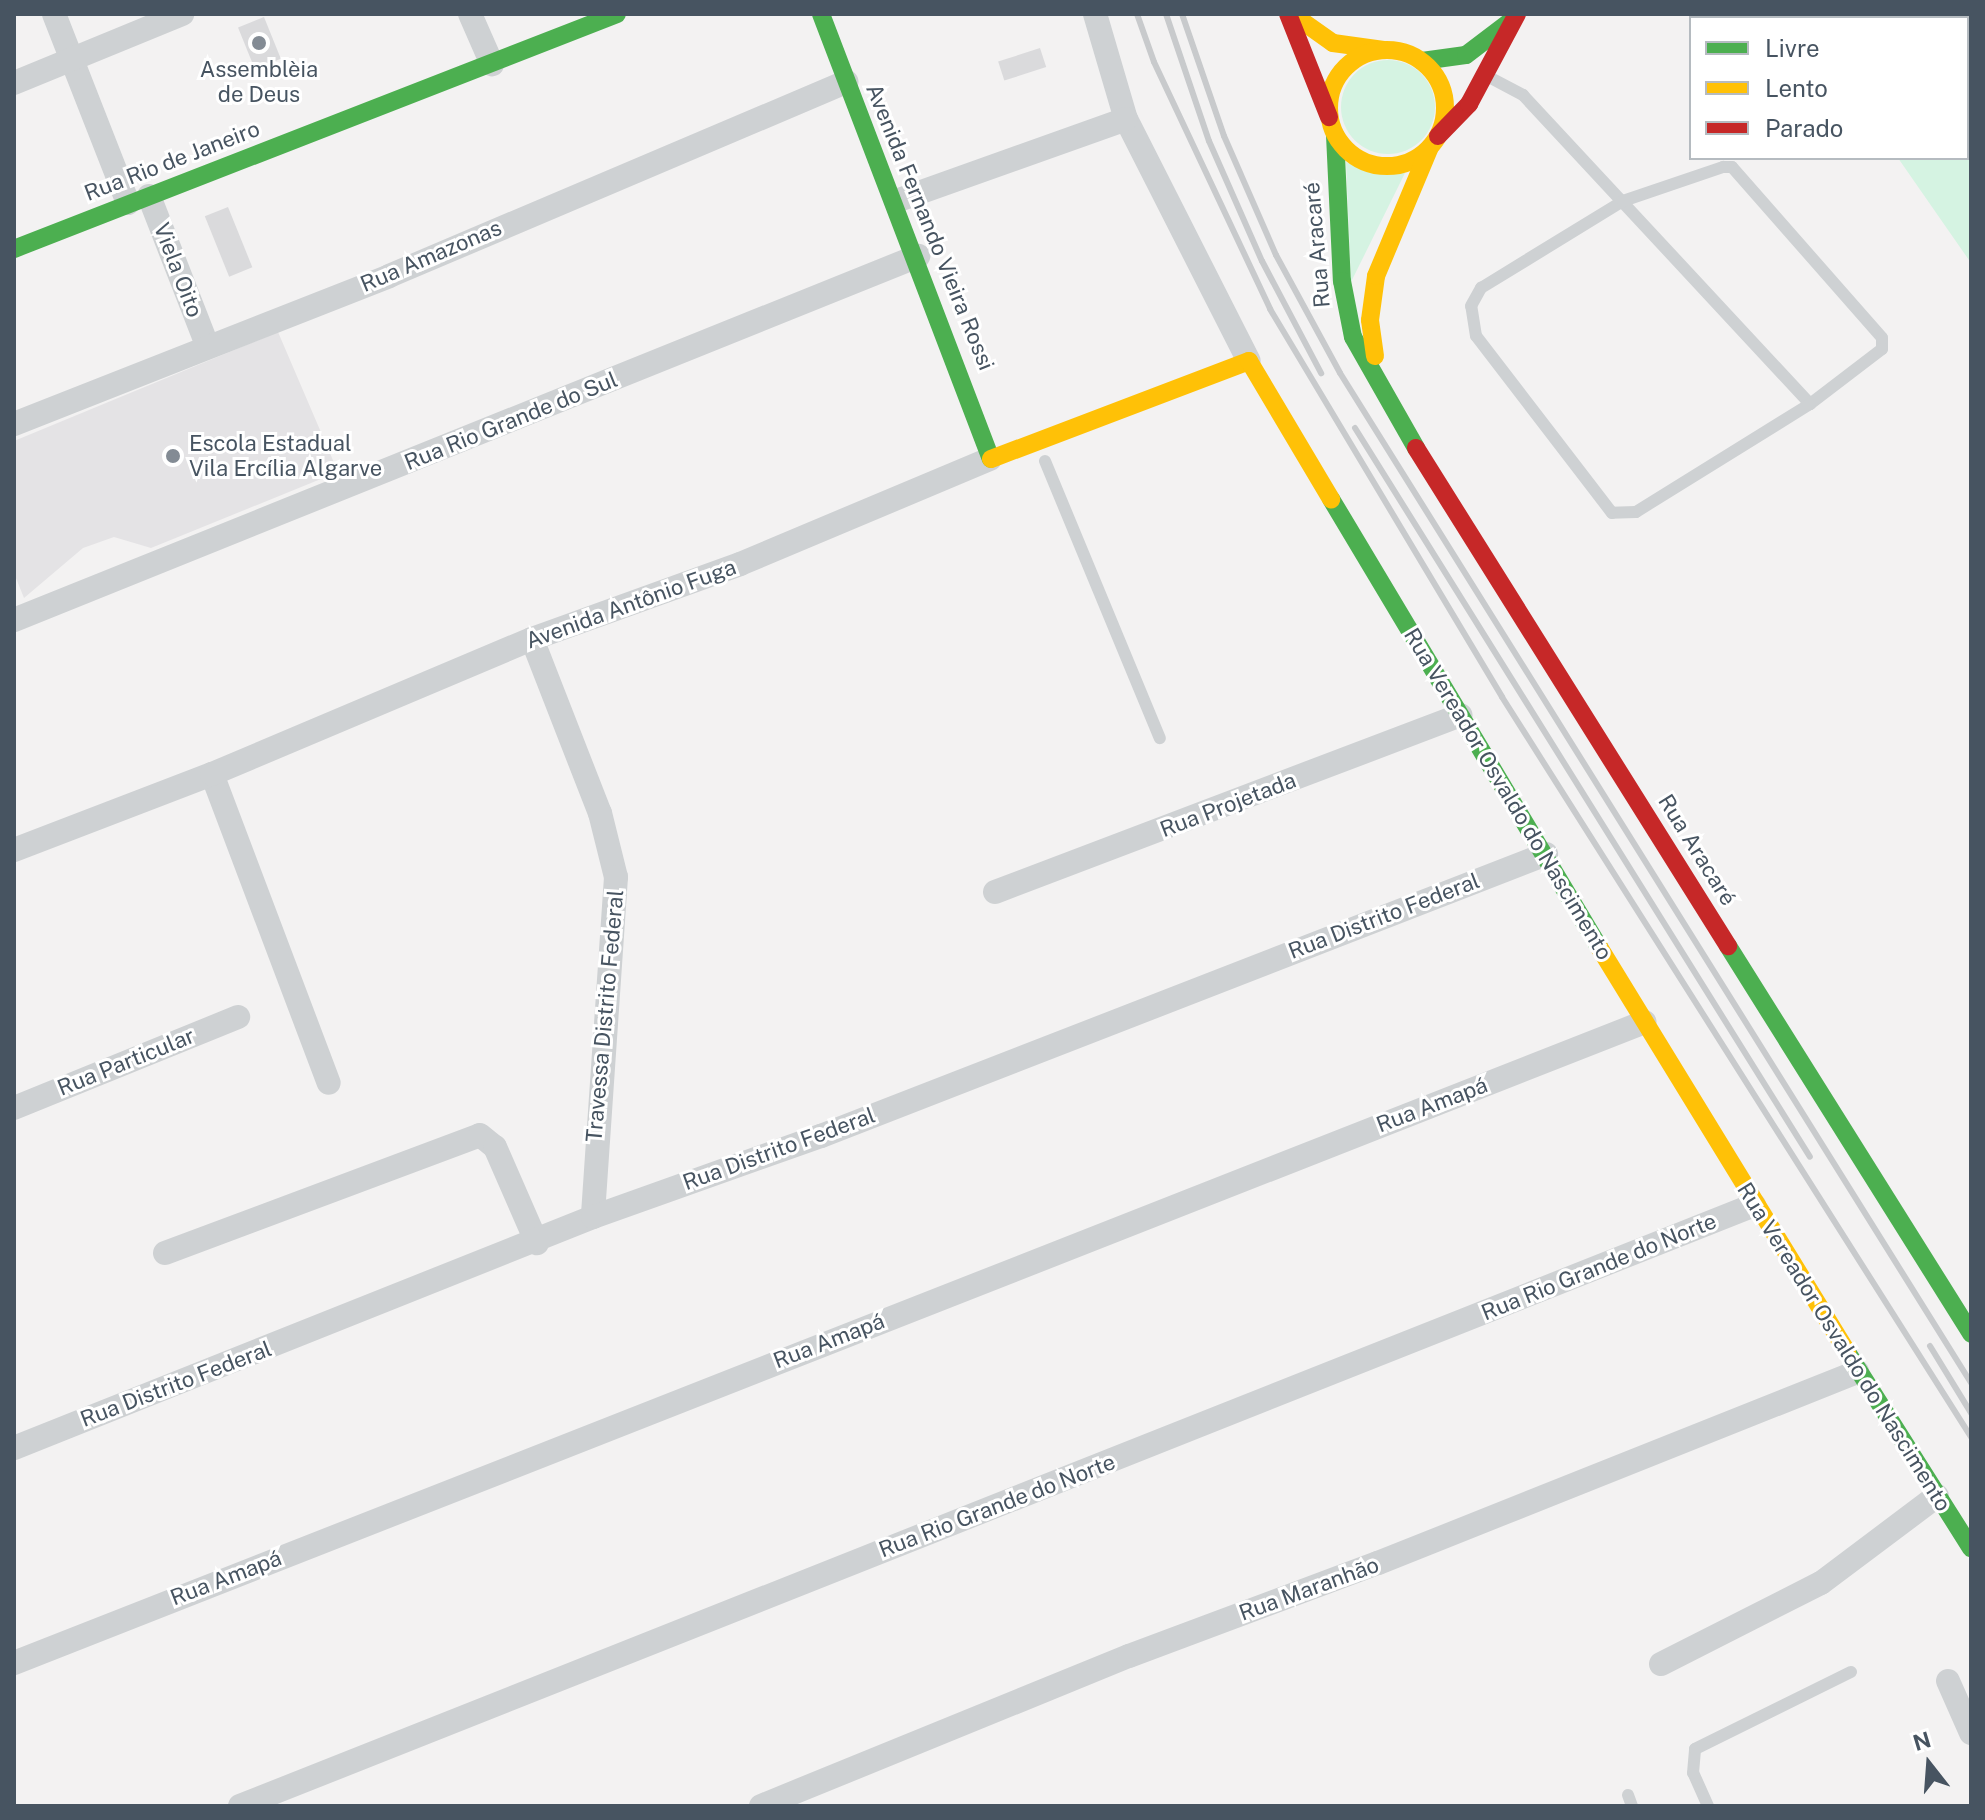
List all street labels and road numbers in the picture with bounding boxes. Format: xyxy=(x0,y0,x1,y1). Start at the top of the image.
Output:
street label: Avenida Fernando Vieira Rossi xyxy=(860,80,1000,374)
street label: Rua Rio de Janeiro xyxy=(80,115,264,207)
street label: Rua Aracaré xyxy=(1298,181,1336,309)
street label: Rua Amazonas xyxy=(357,214,505,298)
street label: Viela Oito xyxy=(148,219,208,321)
street label: Rua Rio Grande do Sul xyxy=(400,366,622,476)
street label: Avenida Antônio Fuga xyxy=(522,554,740,654)
street label: Rua Vereador Osvaldo do Nascimento xyxy=(1398,623,1618,965)
street label: Rua Projetada xyxy=(1156,767,1300,843)
street label: Rua Aracaré xyxy=(1652,790,1742,910)
street label: Rua Distrito Federal xyxy=(1284,867,1484,965)
street label: Travessa Distrito Federal xyxy=(581,889,629,1143)
street label: Rua Particular xyxy=(54,1023,198,1101)
street label: Rua Amapá xyxy=(1373,1072,1491,1138)
street label: Rua Distrito Federal xyxy=(679,1102,879,1196)
street label: Rua Vereador Osvaldo do Nascimento xyxy=(1731,1177,1957,1517)
street label: Rua Rio Grande do Norte xyxy=(1477,1208,1721,1326)
street label: Rua Amapá xyxy=(770,1308,888,1374)
street label: Rua Distrito Federal xyxy=(76,1335,276,1433)
street label: Rua Rio Grande do Norte xyxy=(875,1449,1119,1563)
street label: Rua Amapá xyxy=(167,1545,285,1611)
street label: Rua Maranhão xyxy=(1235,1551,1383,1627)

